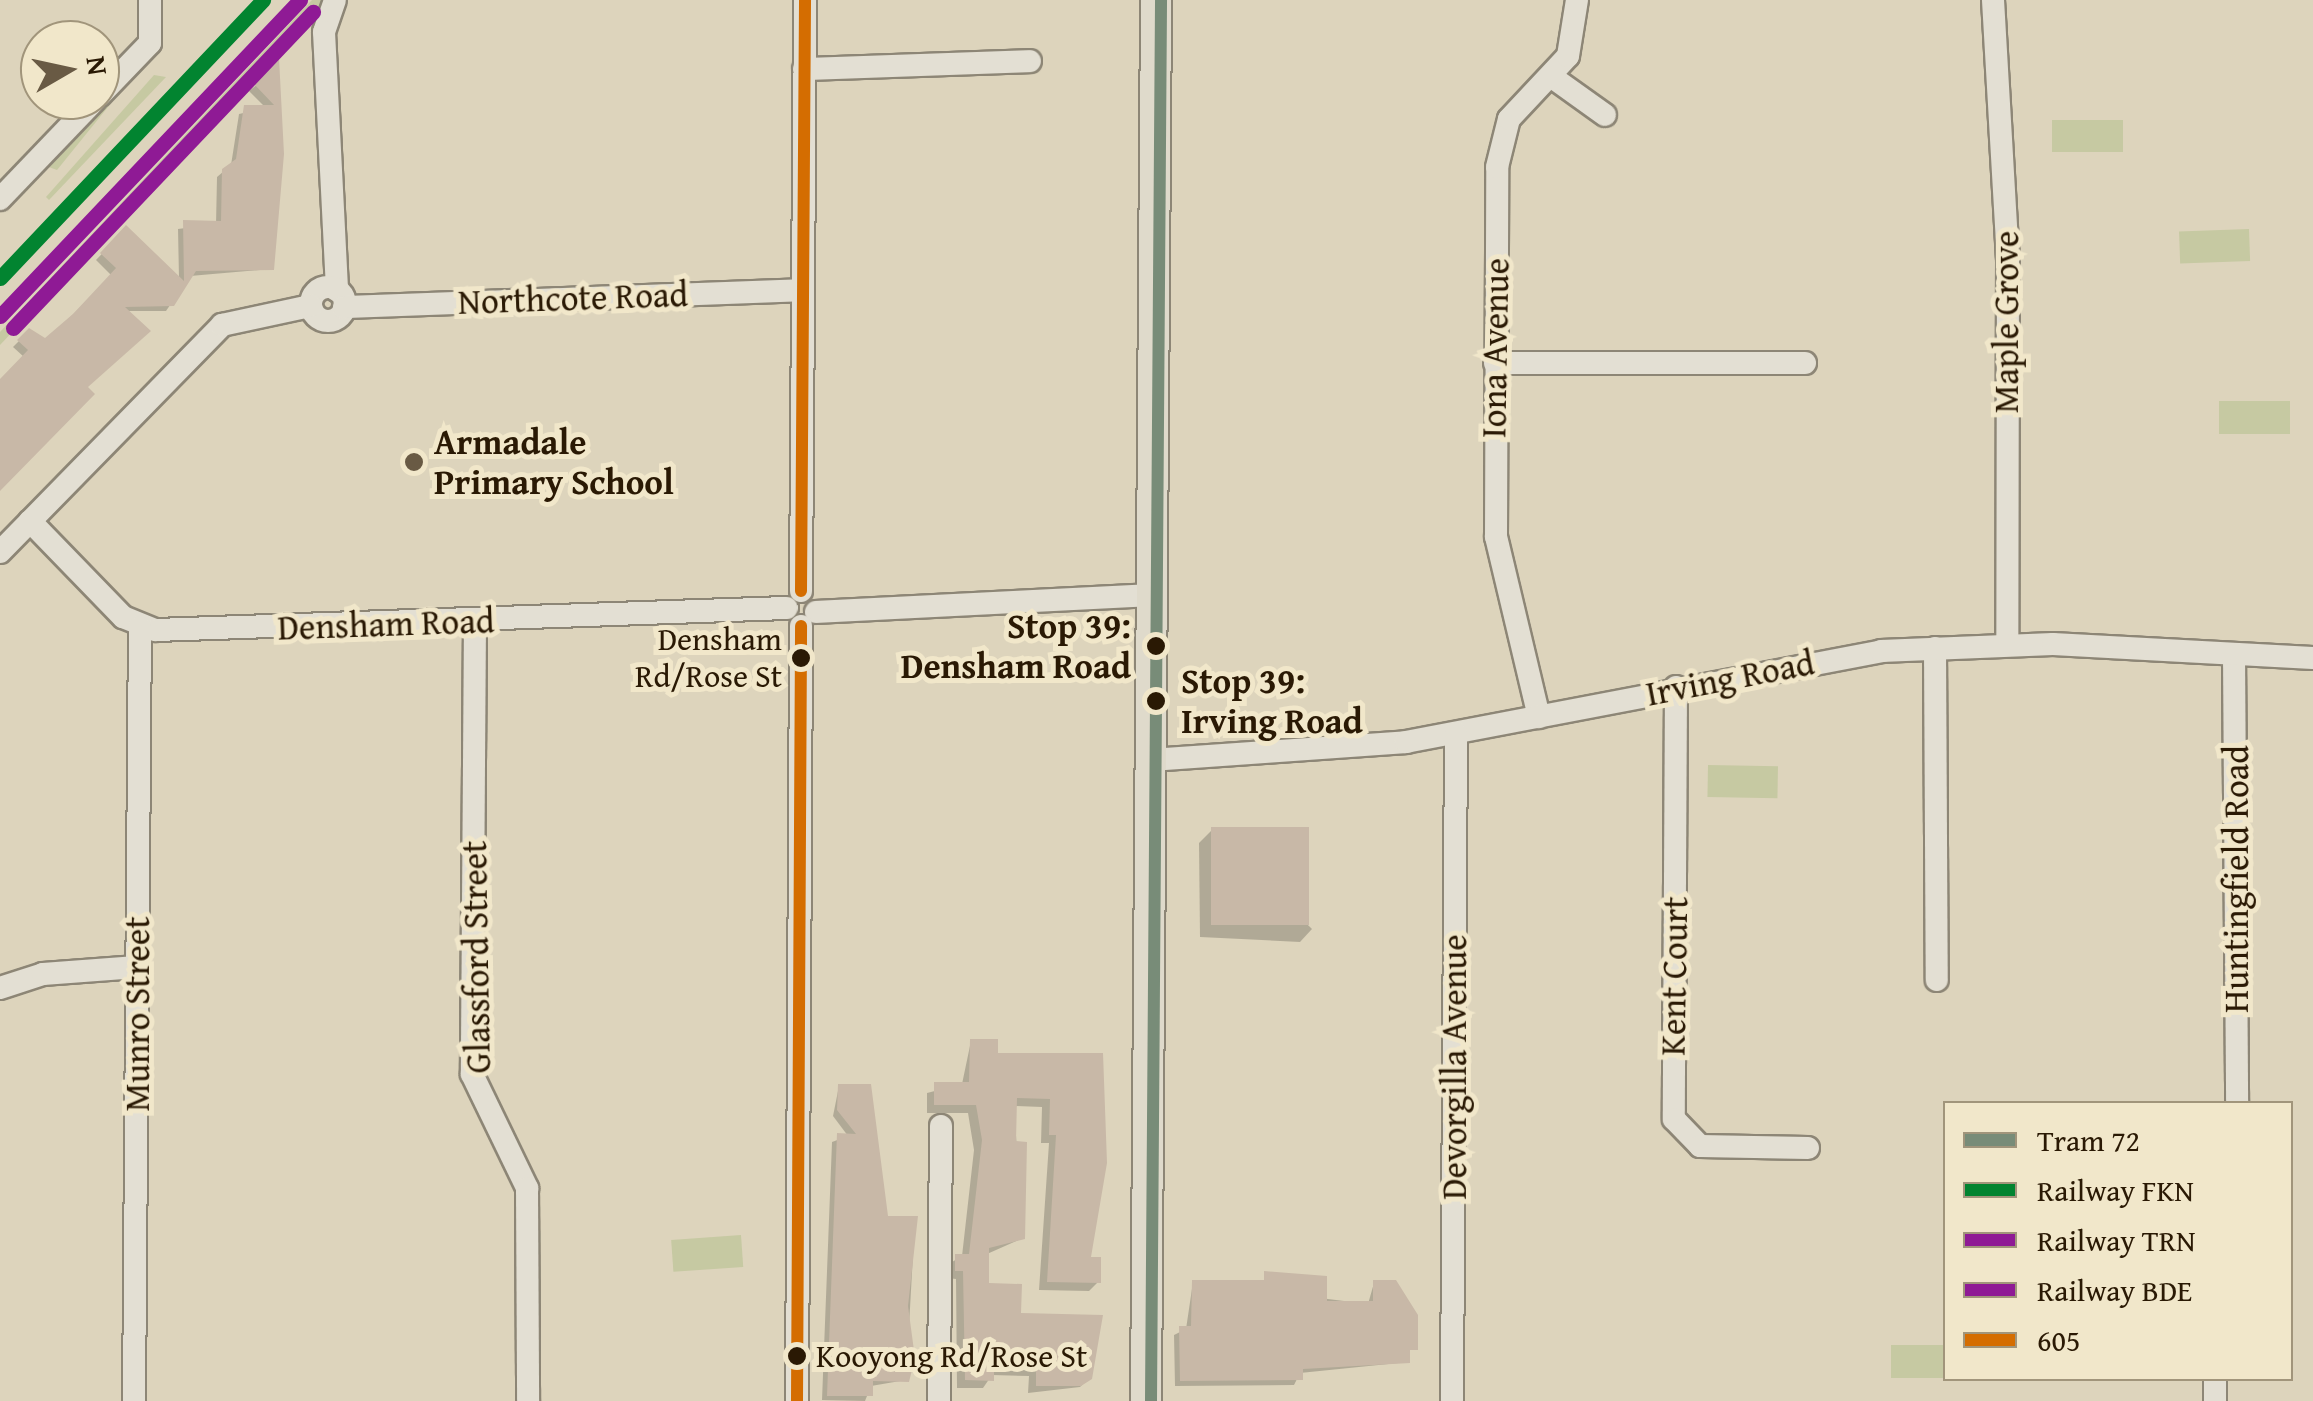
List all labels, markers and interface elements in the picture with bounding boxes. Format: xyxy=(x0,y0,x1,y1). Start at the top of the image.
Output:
north arrow xyxy=(20,20,120,120)
text: N xyxy=(76,53,120,78)
street label: Maple Grove xyxy=(1985,231,2027,413)
street label: Iona Avenue xyxy=(1472,258,1518,438)
street label: Northcote Road xyxy=(457,273,689,323)
place label: Armadale Primary School xyxy=(434,421,674,503)
marker: Armadale Primary School xyxy=(403,451,425,473)
street label: Densham Road xyxy=(277,599,495,649)
place label: Stop 39: Densham Road xyxy=(901,605,1131,687)
place label: Densham Rd/Rose St xyxy=(635,621,782,696)
marker: Stop 39: Densham Road xyxy=(1140,630,1172,662)
street label: Irving Road xyxy=(1642,641,1818,715)
marker: Densham Rd/Rose St xyxy=(791,648,811,668)
place label: Stop 39: Irving Road xyxy=(1181,660,1363,742)
marker: Stop 39: Irving Road xyxy=(1140,685,1172,717)
street label: Huntingfield Road xyxy=(2215,745,2257,1013)
street label: Glassford Street xyxy=(453,840,499,1074)
street label: Kent Court xyxy=(1652,896,1696,1056)
street label: Munro Street xyxy=(116,916,158,1112)
street label: Devorgilla Avenue xyxy=(1433,934,1475,1200)
legend xyxy=(1943,1101,2293,1381)
text: Tram 72 xyxy=(2037,1118,2140,1162)
text: Railway FKN xyxy=(2037,1168,2194,1212)
text: Railway TRN xyxy=(2037,1218,2196,1262)
text: Railway BDE xyxy=(2037,1268,2192,1312)
text: 605 xyxy=(2037,1318,2080,1362)
place label: Kooyong Rd/Rose St xyxy=(816,1337,1087,1375)
marker: Kooyong Rd/Rose St xyxy=(787,1346,807,1366)

